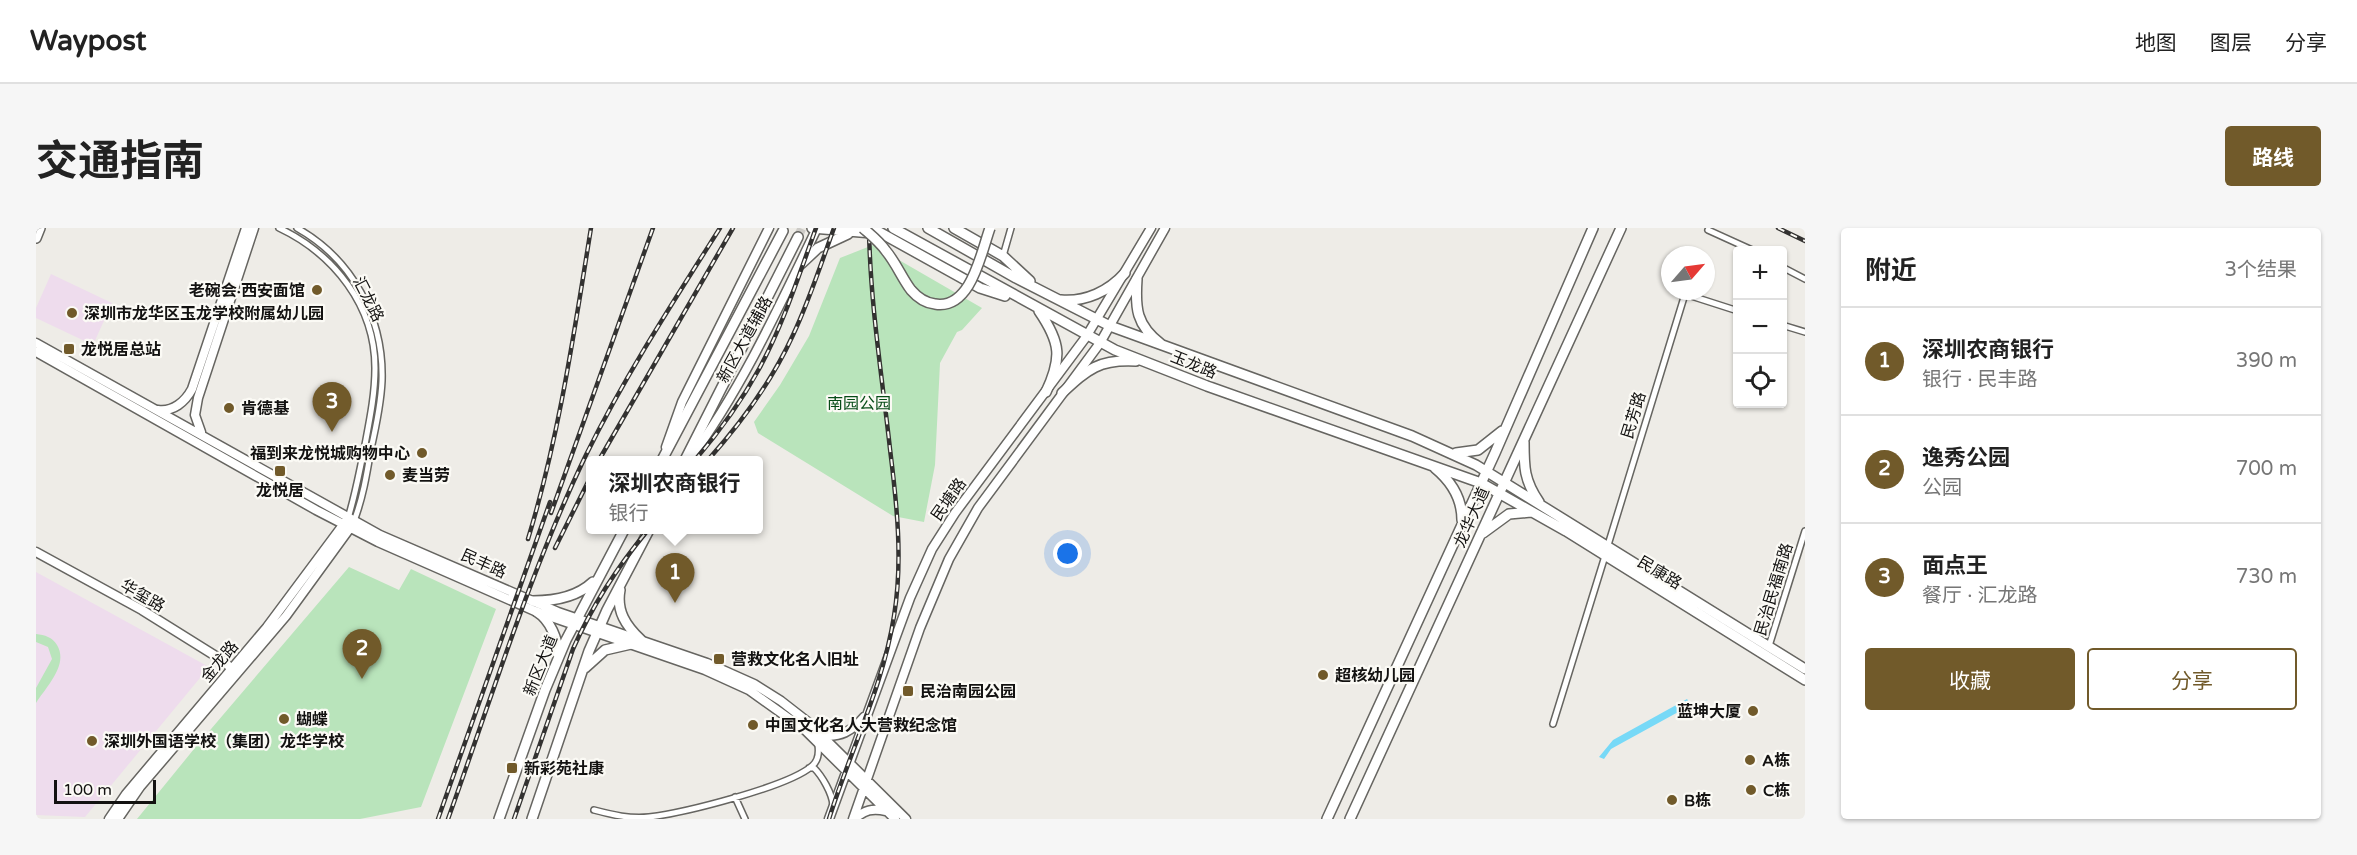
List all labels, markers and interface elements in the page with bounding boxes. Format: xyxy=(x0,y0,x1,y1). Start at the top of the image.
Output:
text: Waypost xyxy=(30,24,146,58)
text: 地图 xyxy=(2135,31,2177,56)
text: 图层 xyxy=(2210,31,2252,56)
text: 分享 xyxy=(2285,31,2327,56)
button: 路线 xyxy=(2225,126,2321,186)
text: 交通指南 xyxy=(36,136,204,187)
north arrow xyxy=(1661,246,1715,300)
map controls xyxy=(1733,246,1787,408)
button: + xyxy=(1733,246,1787,300)
text: 附近 xyxy=(1865,255,1917,286)
text: 3个结果 xyxy=(2224,258,2297,282)
street label: 汇龙路 xyxy=(348,274,388,325)
place label: 老碗会·西安面馆 xyxy=(189,281,305,301)
marker: 老碗会·西安面馆 xyxy=(310,283,324,297)
street label: 新区大道辅路 xyxy=(713,293,777,386)
button: − xyxy=(1733,300,1787,354)
place label: 深圳市龙华区玉龙学校附属幼儿园 xyxy=(84,304,324,324)
marker: 深圳市龙华区玉龙学校附属幼儿园 xyxy=(65,306,79,320)
text: 深圳农商银行 xyxy=(1922,337,2054,363)
place label: 龙悦居总站 xyxy=(81,340,161,360)
marker: 龙悦居总站 xyxy=(62,342,76,356)
street label: 玉龙路 xyxy=(1168,347,1220,383)
text: 1 xyxy=(1878,349,1891,373)
text: 390 m xyxy=(2236,349,2297,373)
button: locate xyxy=(1733,354,1787,408)
text: 银行 · 民丰路 xyxy=(1922,368,2038,392)
pin: 3 xyxy=(312,382,352,432)
street label: 民芳路 xyxy=(1617,389,1651,441)
park label: 南园公园 xyxy=(827,394,891,414)
place label: 肯德基 xyxy=(241,399,290,419)
marker: 肯德基 xyxy=(222,401,236,415)
place label: 福到来龙悦城购物中心 xyxy=(250,444,410,464)
text: 逸秀公园 xyxy=(1922,445,2010,471)
marker: 福到来龙悦城购物中心 xyxy=(415,446,429,460)
popup xyxy=(586,456,763,534)
text: 2 xyxy=(1878,457,1891,481)
text: 700 m xyxy=(2236,457,2297,481)
marker: 龙悦居 xyxy=(273,464,287,478)
place label: 麦当劳 xyxy=(402,466,450,486)
marker: 麦当劳 xyxy=(383,468,397,482)
text: 深圳农商银行 xyxy=(608,471,741,497)
street label: 民塘路 xyxy=(927,474,971,525)
text: 公园 xyxy=(1922,476,1962,500)
place label: 龙悦居 xyxy=(256,481,304,501)
street label: 龙华大道 xyxy=(1450,484,1494,551)
text: 银行 xyxy=(608,502,648,526)
your location xyxy=(1053,539,1082,568)
street label: 民治民福南路 xyxy=(1750,540,1798,638)
street label: 民丰路 xyxy=(458,545,510,583)
street label: 民康路 xyxy=(1634,552,1685,594)
text: 面点王 xyxy=(1922,553,1988,579)
pin: 1 xyxy=(656,554,694,603)
text: 3 xyxy=(1878,565,1891,589)
text: 730 m xyxy=(2236,565,2297,589)
street label: 华玺路 xyxy=(117,575,168,617)
text: 餐厅 · 汇龙路 xyxy=(1922,584,2038,608)
pin: 2 xyxy=(342,630,382,679)
street label: 新区大道 xyxy=(520,632,562,699)
street label: 金龙路 xyxy=(197,637,243,686)
button: 收藏 xyxy=(1865,648,2075,710)
button: 分享 xyxy=(2087,648,2297,710)
place label: 营救文化名人旧址 xyxy=(731,650,859,670)
marker: 营救文化名人旧址 xyxy=(712,652,726,666)
place label: 超核幼儿园 xyxy=(1335,666,1415,686)
marker: 超核幼儿园 xyxy=(1316,668,1330,682)
place label: 民治南园公园 xyxy=(920,682,1016,702)
marker: 民治南园公园 xyxy=(901,684,915,698)
place label: 蓝坤大厦 xyxy=(1677,702,1741,722)
marker: 蓝坤大厦 xyxy=(1746,704,1760,718)
place label: 蝴蝶 xyxy=(296,710,328,730)
marker: 蝴蝶 xyxy=(277,712,291,726)
place label: 中国文化名人大营救纪念馆 xyxy=(765,716,957,736)
marker: 中国文化名人大营救纪念馆 xyxy=(746,718,760,732)
place label: 深圳外国语学校（集团）龙华学校 xyxy=(104,732,345,752)
marker: 深圳外国语学校（集团）龙华学校 xyxy=(85,734,99,748)
place label: A栋 xyxy=(1762,751,1790,771)
marker: A栋 xyxy=(1743,753,1757,767)
place label: 新彩苑社康 xyxy=(524,759,604,779)
marker: 新彩苑社康 xyxy=(505,761,519,775)
scale bar xyxy=(54,777,156,804)
text: 100 m xyxy=(63,780,112,800)
place label: C栋 xyxy=(1763,781,1790,801)
marker: C栋 xyxy=(1744,783,1758,797)
place label: B栋 xyxy=(1684,791,1711,811)
marker: B栋 xyxy=(1665,793,1679,807)

